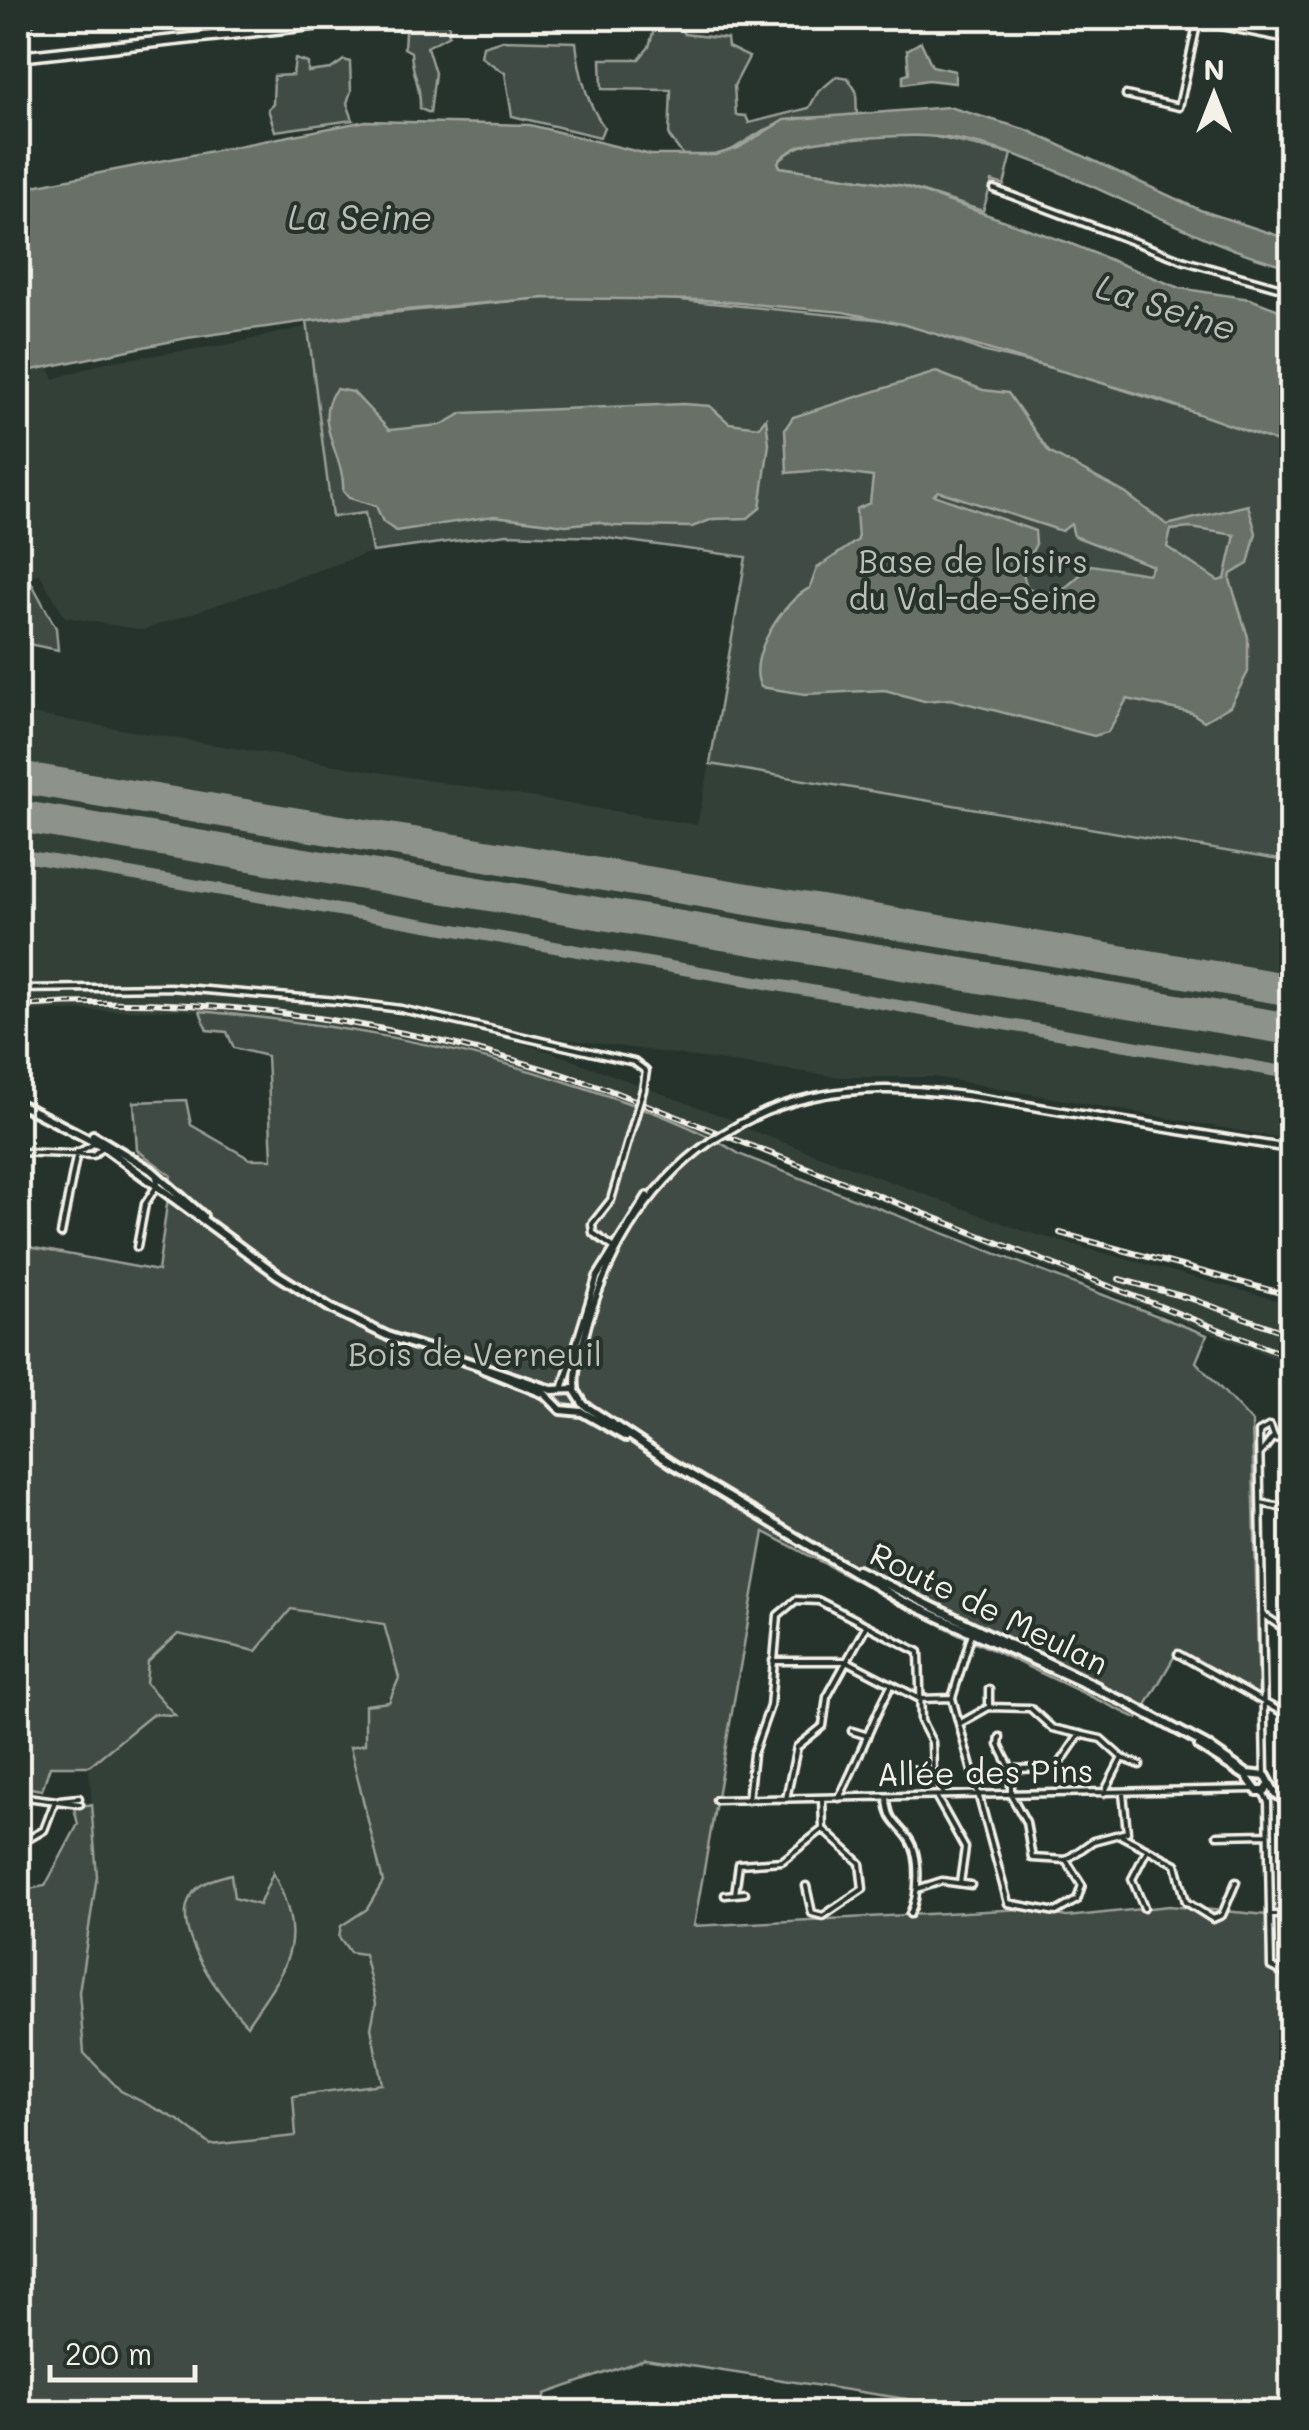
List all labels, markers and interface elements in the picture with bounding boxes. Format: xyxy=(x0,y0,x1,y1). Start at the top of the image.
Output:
north arrow xyxy=(1164,45,1264,145)
text: N xyxy=(1203,51,1225,87)
water label: La Seine xyxy=(288,193,432,239)
water label: La Seine xyxy=(1091,262,1242,350)
park label: Base de loisirs du Val-de-Seine xyxy=(849,539,1097,618)
park label: Bois de Verneuil xyxy=(348,1332,602,1374)
street label: Route de Meulan xyxy=(864,1531,1116,1683)
street label: Allée des Pins xyxy=(876,1748,1094,1794)
scale bar xyxy=(50,2320,195,2382)
text: 200 m xyxy=(65,2333,152,2373)

